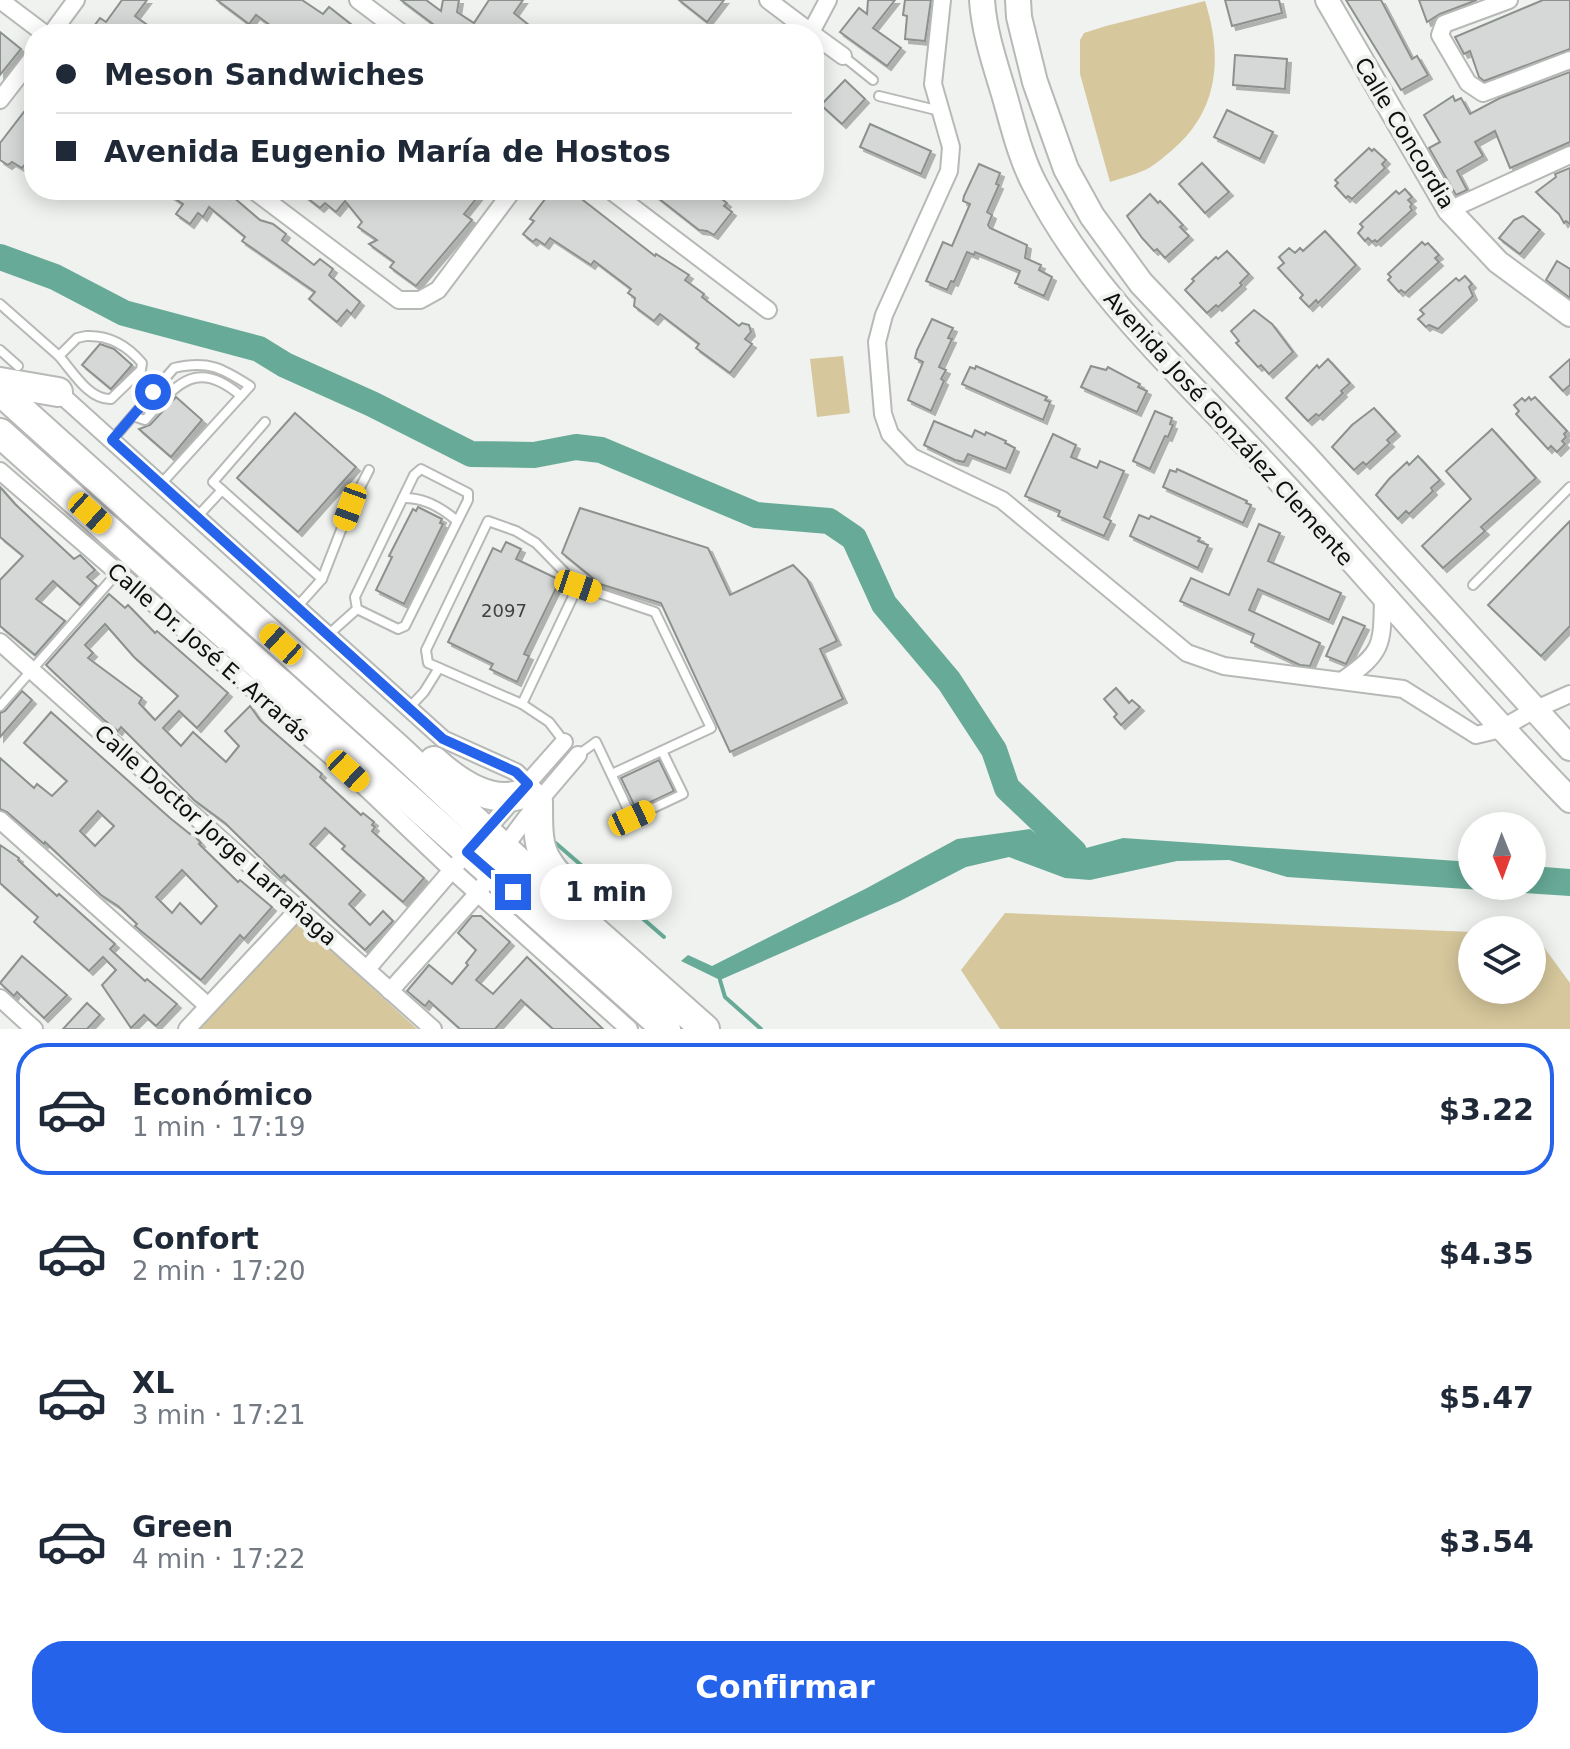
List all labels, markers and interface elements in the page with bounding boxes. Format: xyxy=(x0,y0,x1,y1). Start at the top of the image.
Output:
street label: Calle Concordia xyxy=(1350,53,1460,213)
text: Meson Sandwiches xyxy=(104,57,425,92)
text: Avenida Eugenio María de Hostos xyxy=(104,134,671,169)
street label: Avenida José González Clemente xyxy=(1099,286,1359,571)
route start xyxy=(135,374,171,410)
car xyxy=(331,480,369,534)
car xyxy=(64,488,116,538)
street label: Calle Dr. José E. Arrarás xyxy=(103,558,315,747)
car xyxy=(551,567,605,605)
house number: 2097 xyxy=(481,600,527,621)
car xyxy=(255,619,307,669)
street label: Calle Doctor Jorge Larrañaga xyxy=(89,720,342,951)
car xyxy=(322,746,374,796)
car xyxy=(605,797,659,839)
north arrow xyxy=(1458,812,1546,900)
map controls xyxy=(1458,812,1546,1004)
callout: 1 min xyxy=(541,864,673,920)
route end xyxy=(495,874,531,910)
text: 1 min xyxy=(565,877,647,907)
button: layers xyxy=(1458,916,1546,1004)
icon: car xyxy=(36,1073,108,1145)
text: Económico xyxy=(132,1077,313,1112)
text: $3.22 xyxy=(1439,1092,1534,1127)
text: 1 min · 17:19 xyxy=(132,1112,306,1142)
icon: car xyxy=(36,1217,108,1289)
text: Confort xyxy=(132,1221,259,1256)
text: $4.35 xyxy=(1439,1236,1534,1271)
text: 2 min · 17:20 xyxy=(132,1256,306,1286)
icon: car xyxy=(36,1361,108,1433)
text: XL xyxy=(132,1365,174,1400)
text: $5.47 xyxy=(1439,1380,1534,1415)
text: 3 min · 17:21 xyxy=(132,1400,306,1430)
icon: car xyxy=(36,1505,108,1577)
text: Green xyxy=(132,1509,233,1544)
text: $3.54 xyxy=(1439,1524,1534,1559)
text: 4 min · 17:22 xyxy=(132,1544,306,1574)
button: Confirmar xyxy=(32,1641,1538,1733)

